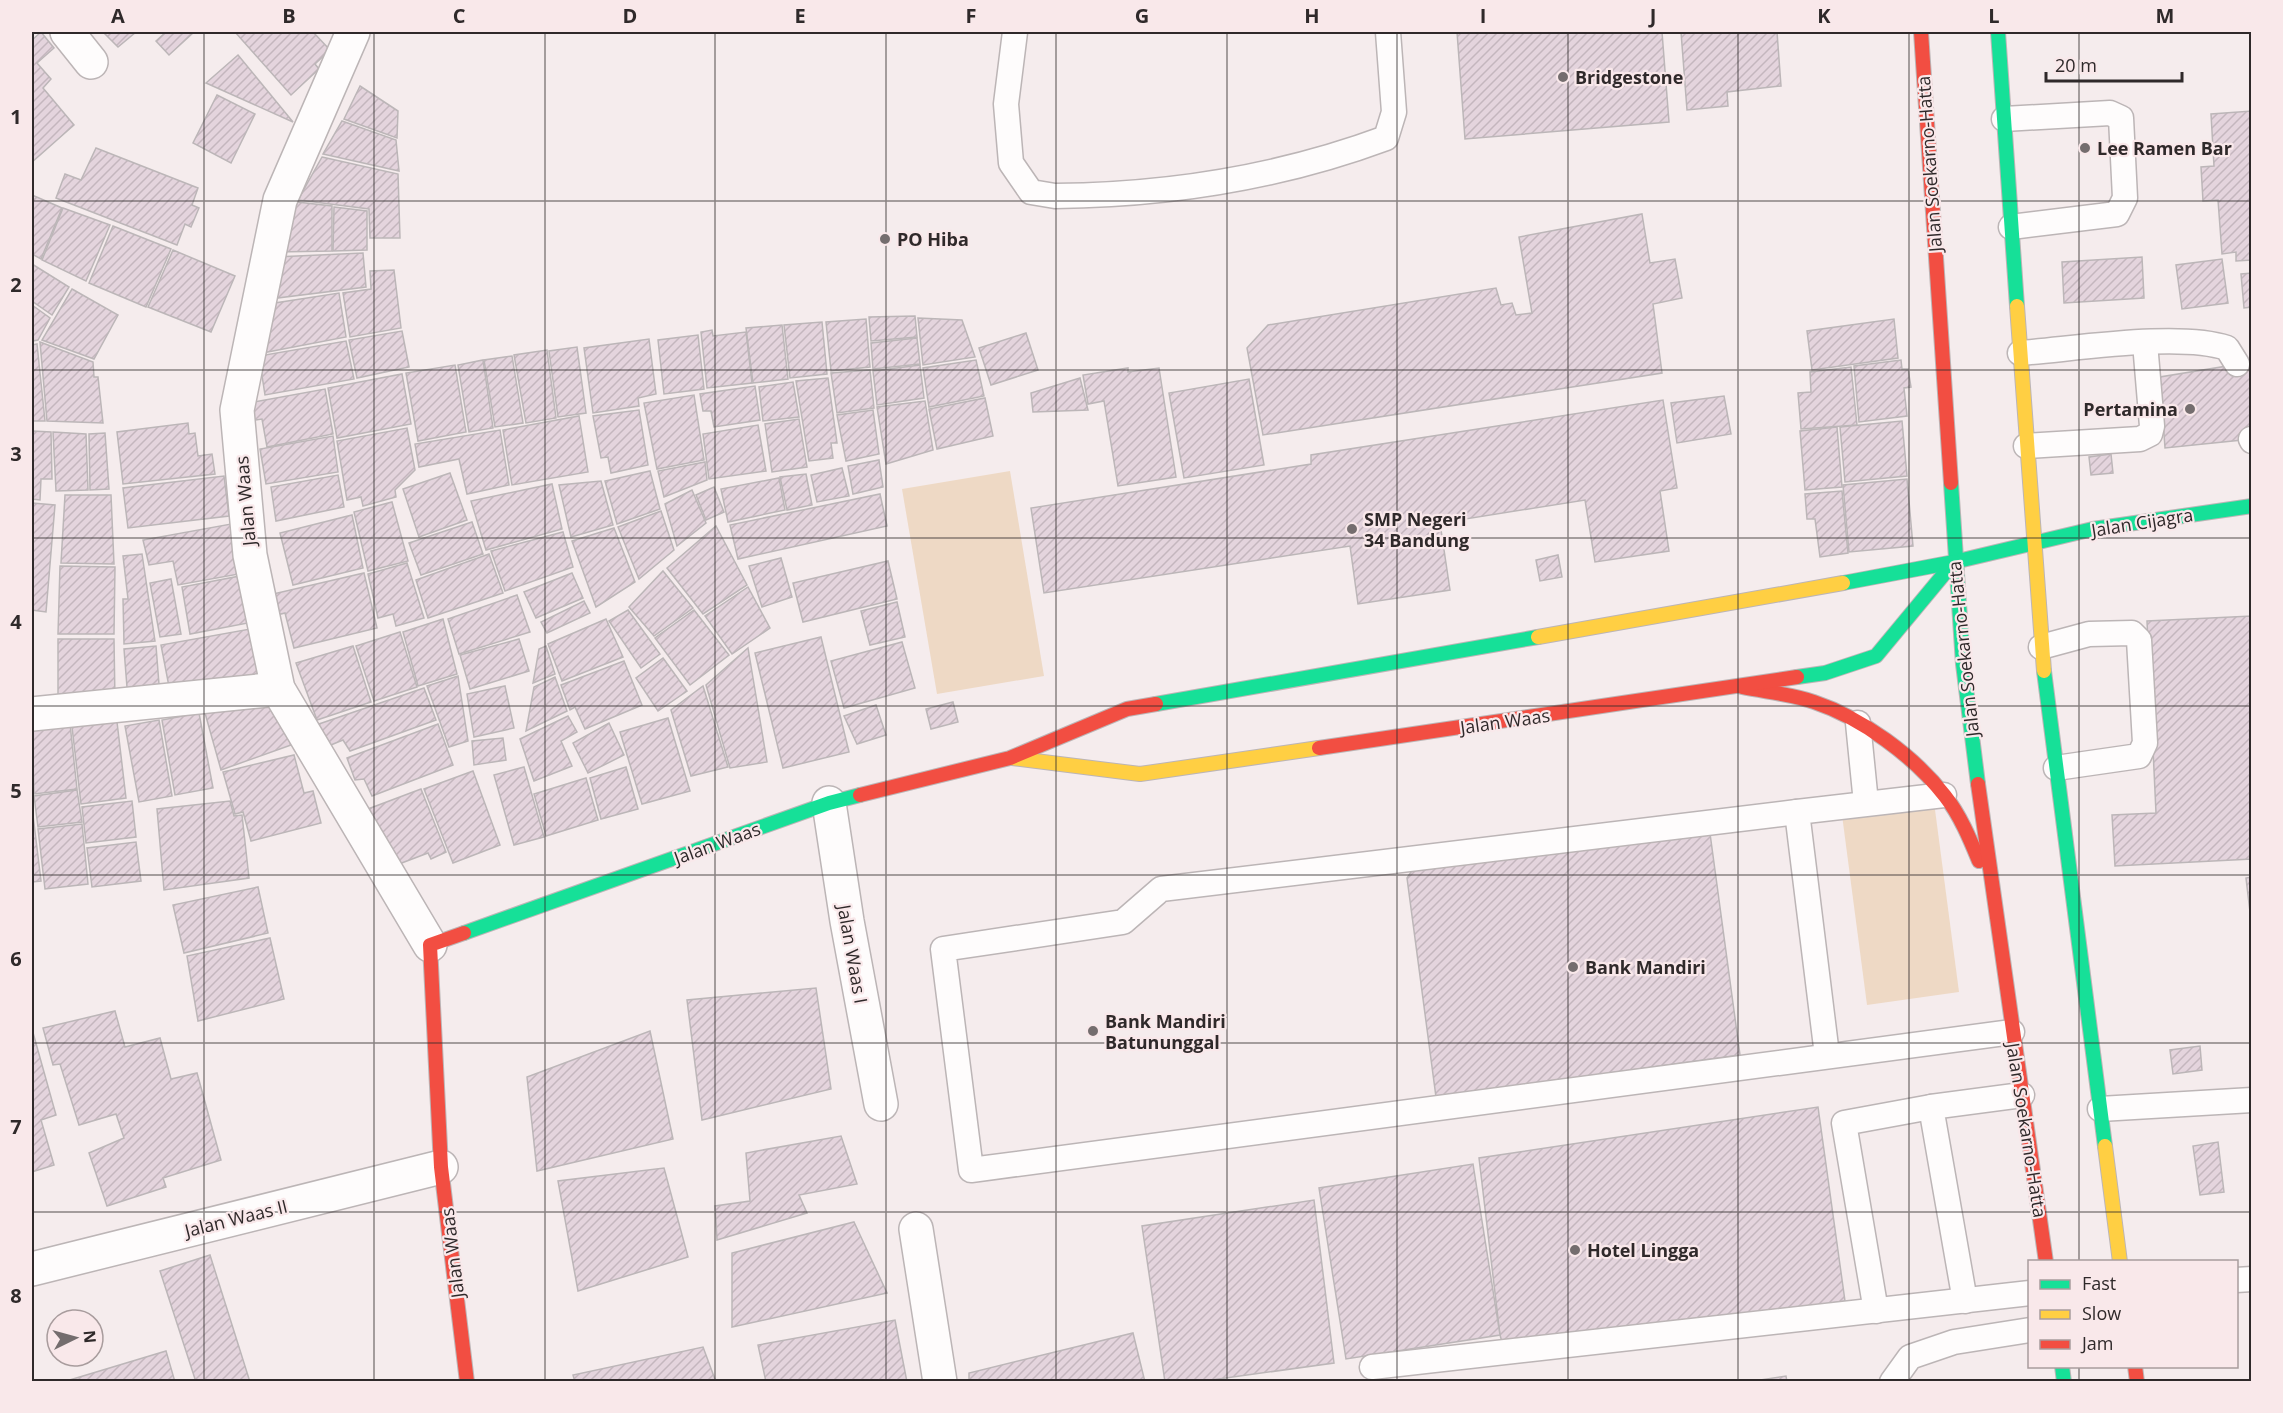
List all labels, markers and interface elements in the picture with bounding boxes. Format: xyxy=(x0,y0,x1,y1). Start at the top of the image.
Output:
text: A xyxy=(111,2,125,29)
text: B xyxy=(282,2,296,29)
text: C xyxy=(453,2,466,29)
text: D xyxy=(623,2,637,29)
text: E xyxy=(794,2,806,29)
text: F xyxy=(966,2,976,29)
text: G xyxy=(1135,2,1149,29)
text: H xyxy=(1304,2,1320,29)
text: I xyxy=(1480,2,1486,29)
text: J xyxy=(1648,2,1656,29)
text: K xyxy=(1817,2,1831,29)
text: L xyxy=(1988,2,2000,29)
text: M xyxy=(2156,2,2174,29)
scale bar xyxy=(2046,45,2182,83)
text: 20 m xyxy=(2055,53,2097,77)
place label: Bridgestone xyxy=(1575,65,1683,89)
marker: Bridgestone xyxy=(1556,70,1570,84)
street label: Jalan Soekarno-Hatta xyxy=(1911,75,1947,255)
text: 1 xyxy=(10,103,22,130)
place label: Lee Ramen Bar xyxy=(2097,136,2232,160)
marker: Lee Ramen Bar xyxy=(2078,141,2092,155)
place label: PO Hiba xyxy=(897,227,969,251)
marker: PO Hiba xyxy=(878,232,892,246)
text: 2 xyxy=(10,271,22,298)
place label: Pertamina xyxy=(2083,397,2178,421)
marker: Pertamina xyxy=(2183,402,2197,416)
text: 3 xyxy=(10,440,22,467)
street label: Jalan Waas xyxy=(229,455,261,549)
street label: Jalan Cijagra xyxy=(2087,502,2195,542)
place label: SMP Negeri 34 Bandung xyxy=(1364,507,1469,552)
marker: SMP Negeri 34 Bandung xyxy=(1345,522,1359,536)
street label: Jalan Soekarno-Hatta xyxy=(1942,560,1984,740)
text: 4 xyxy=(10,608,22,635)
street label: Jalan Waas xyxy=(1457,703,1551,739)
text: 5 xyxy=(10,777,22,804)
street label: Jalan Waas xyxy=(669,816,764,870)
street label: Jalan Waas I xyxy=(832,901,874,1005)
text: 6 xyxy=(10,945,22,972)
place label: Bank Mandiri xyxy=(1585,955,1706,979)
marker: Bank Mandiri xyxy=(1566,960,1580,974)
place label: Bank Mandiri Batununggal xyxy=(1105,1009,1226,1054)
marker: Bank Mandiri Batununggal xyxy=(1086,1024,1100,1038)
street label: Jalan Soekarno-Hatta xyxy=(2001,1039,2053,1219)
text: 7 xyxy=(10,1113,22,1140)
street label: Jalan Waas II xyxy=(180,1194,290,1243)
street label: Jalan Waas xyxy=(435,1207,470,1301)
place label: Hotel Lingga xyxy=(1587,1238,1699,1262)
marker: Hotel Lingga xyxy=(1568,1243,1582,1257)
legend xyxy=(2028,1260,2238,1368)
text: Fast xyxy=(2082,1271,2116,1295)
text: 8 xyxy=(10,1282,22,1309)
text: Slow xyxy=(2082,1301,2121,1325)
north arrow xyxy=(45,1308,105,1368)
text: N xyxy=(78,1329,101,1344)
text: Jam xyxy=(2080,1331,2114,1355)

